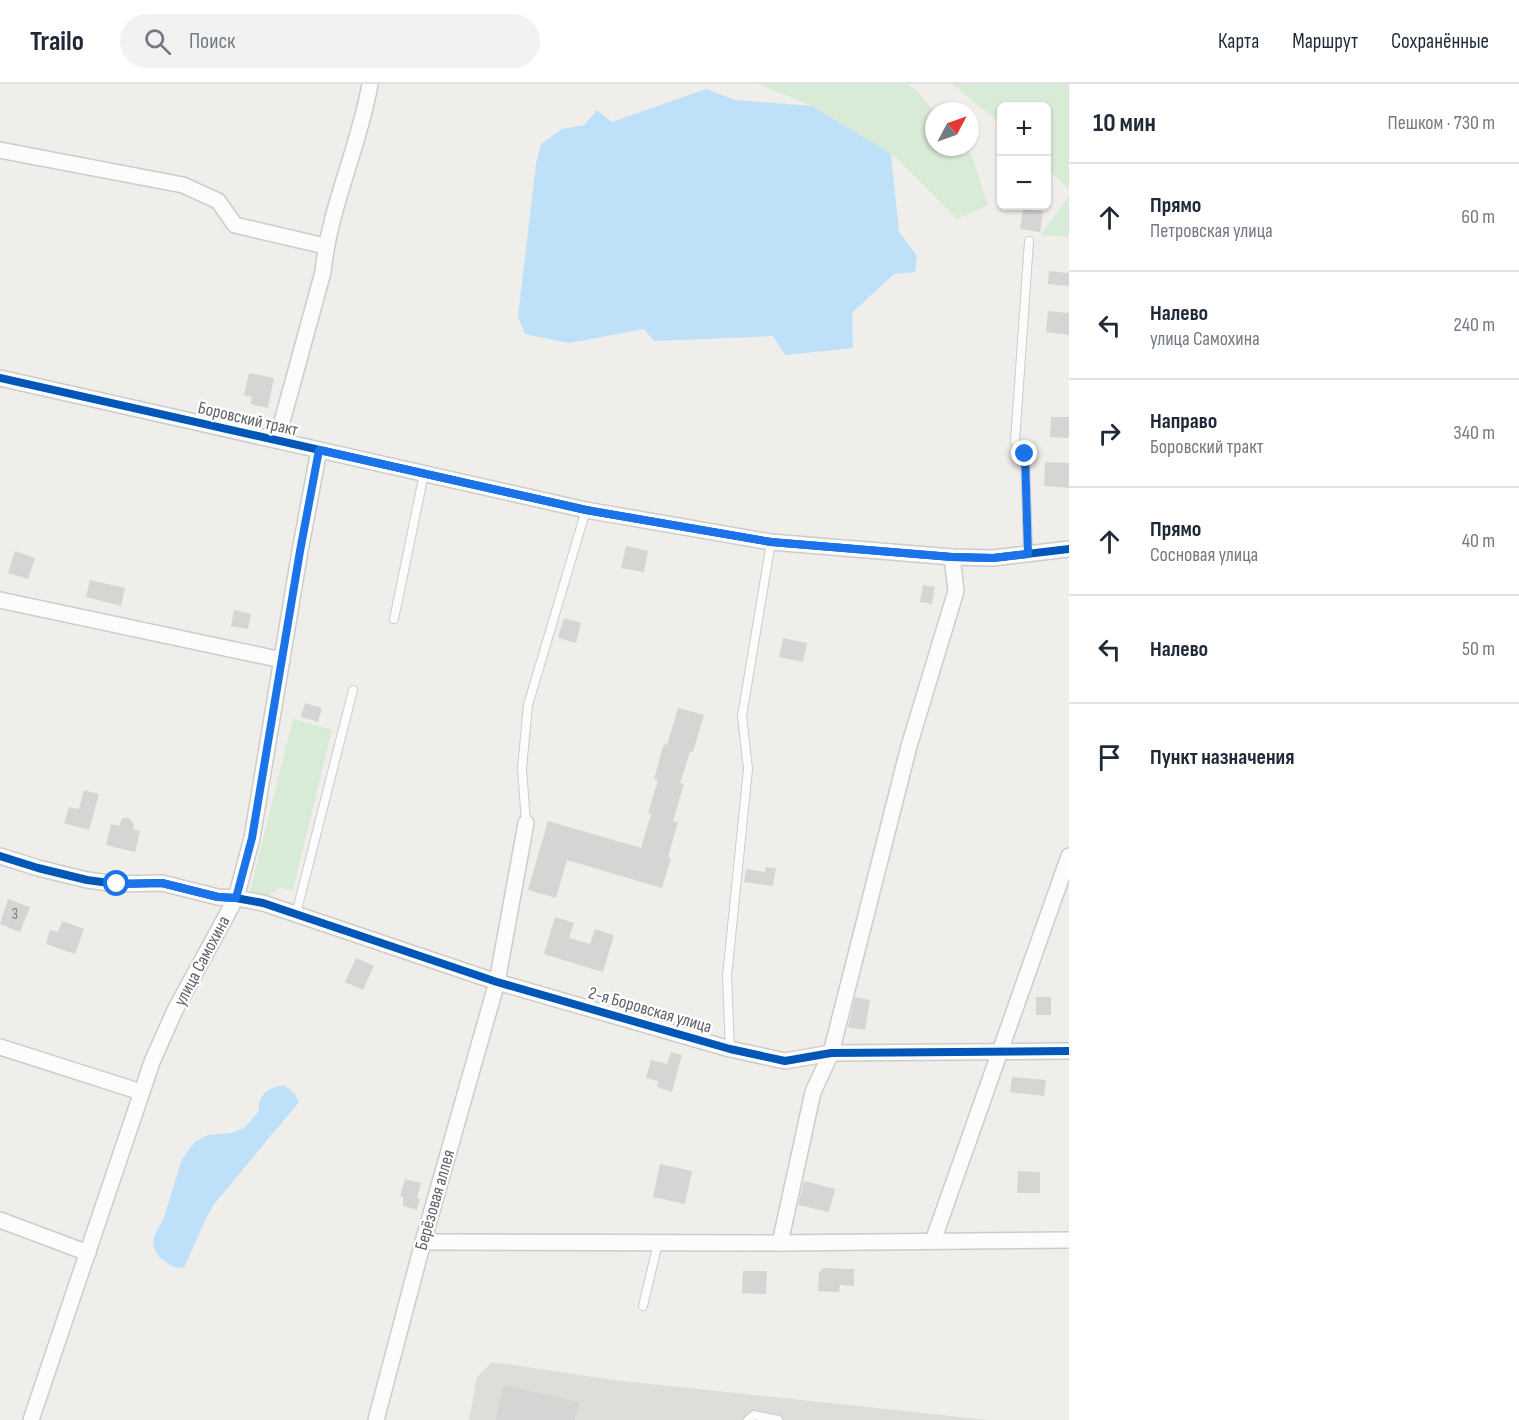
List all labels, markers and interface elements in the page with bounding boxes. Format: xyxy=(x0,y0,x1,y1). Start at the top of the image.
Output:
search box xyxy=(120,14,540,68)
text: Trailo xyxy=(30,25,84,58)
icon: search xyxy=(141,25,174,58)
text: Поиск xyxy=(189,28,235,55)
text: Карта xyxy=(1218,29,1259,54)
text: Маршрут xyxy=(1292,29,1358,54)
text: Сохранённые xyxy=(1391,29,1489,54)
north arrow xyxy=(925,102,979,156)
map controls xyxy=(997,102,1051,210)
button: + xyxy=(997,102,1051,156)
text: 10 мин xyxy=(1093,108,1156,139)
text: Пешком · 730 m xyxy=(1388,111,1495,135)
button: − xyxy=(997,156,1051,210)
text: Прямо xyxy=(1150,192,1201,219)
icon: ahead xyxy=(1093,201,1126,234)
text: 60 m xyxy=(1461,205,1495,229)
text: Петровская улица xyxy=(1150,219,1273,243)
text: Налево xyxy=(1150,300,1208,327)
icon: left xyxy=(1093,309,1126,342)
text: 240 m xyxy=(1454,313,1495,337)
text: улица Самохина xyxy=(1150,327,1260,351)
street label: Боровский тракт xyxy=(196,397,300,441)
text: Направо xyxy=(1150,408,1217,435)
icon: right xyxy=(1093,417,1126,450)
text: 340 m xyxy=(1453,421,1495,445)
text: Боровский тракт xyxy=(1150,435,1264,459)
route end xyxy=(1011,440,1037,466)
text: Прямо xyxy=(1150,516,1201,543)
icon: ahead xyxy=(1093,525,1126,558)
text: 40 m xyxy=(1462,529,1495,553)
text: Сосновая улица xyxy=(1150,543,1258,567)
icon: left xyxy=(1093,633,1126,666)
text: Налево xyxy=(1150,636,1208,663)
text: 50 m xyxy=(1462,637,1495,661)
icon: arrive xyxy=(1093,741,1126,774)
text: Пункт назначения xyxy=(1150,744,1294,771)
route start xyxy=(103,870,129,896)
house number: 3 xyxy=(12,905,18,924)
street label: улица Самохина xyxy=(170,912,234,1010)
street label: 2-я Боровская улица xyxy=(586,982,714,1038)
street label: Берёзовая аллея xyxy=(411,1147,459,1253)

